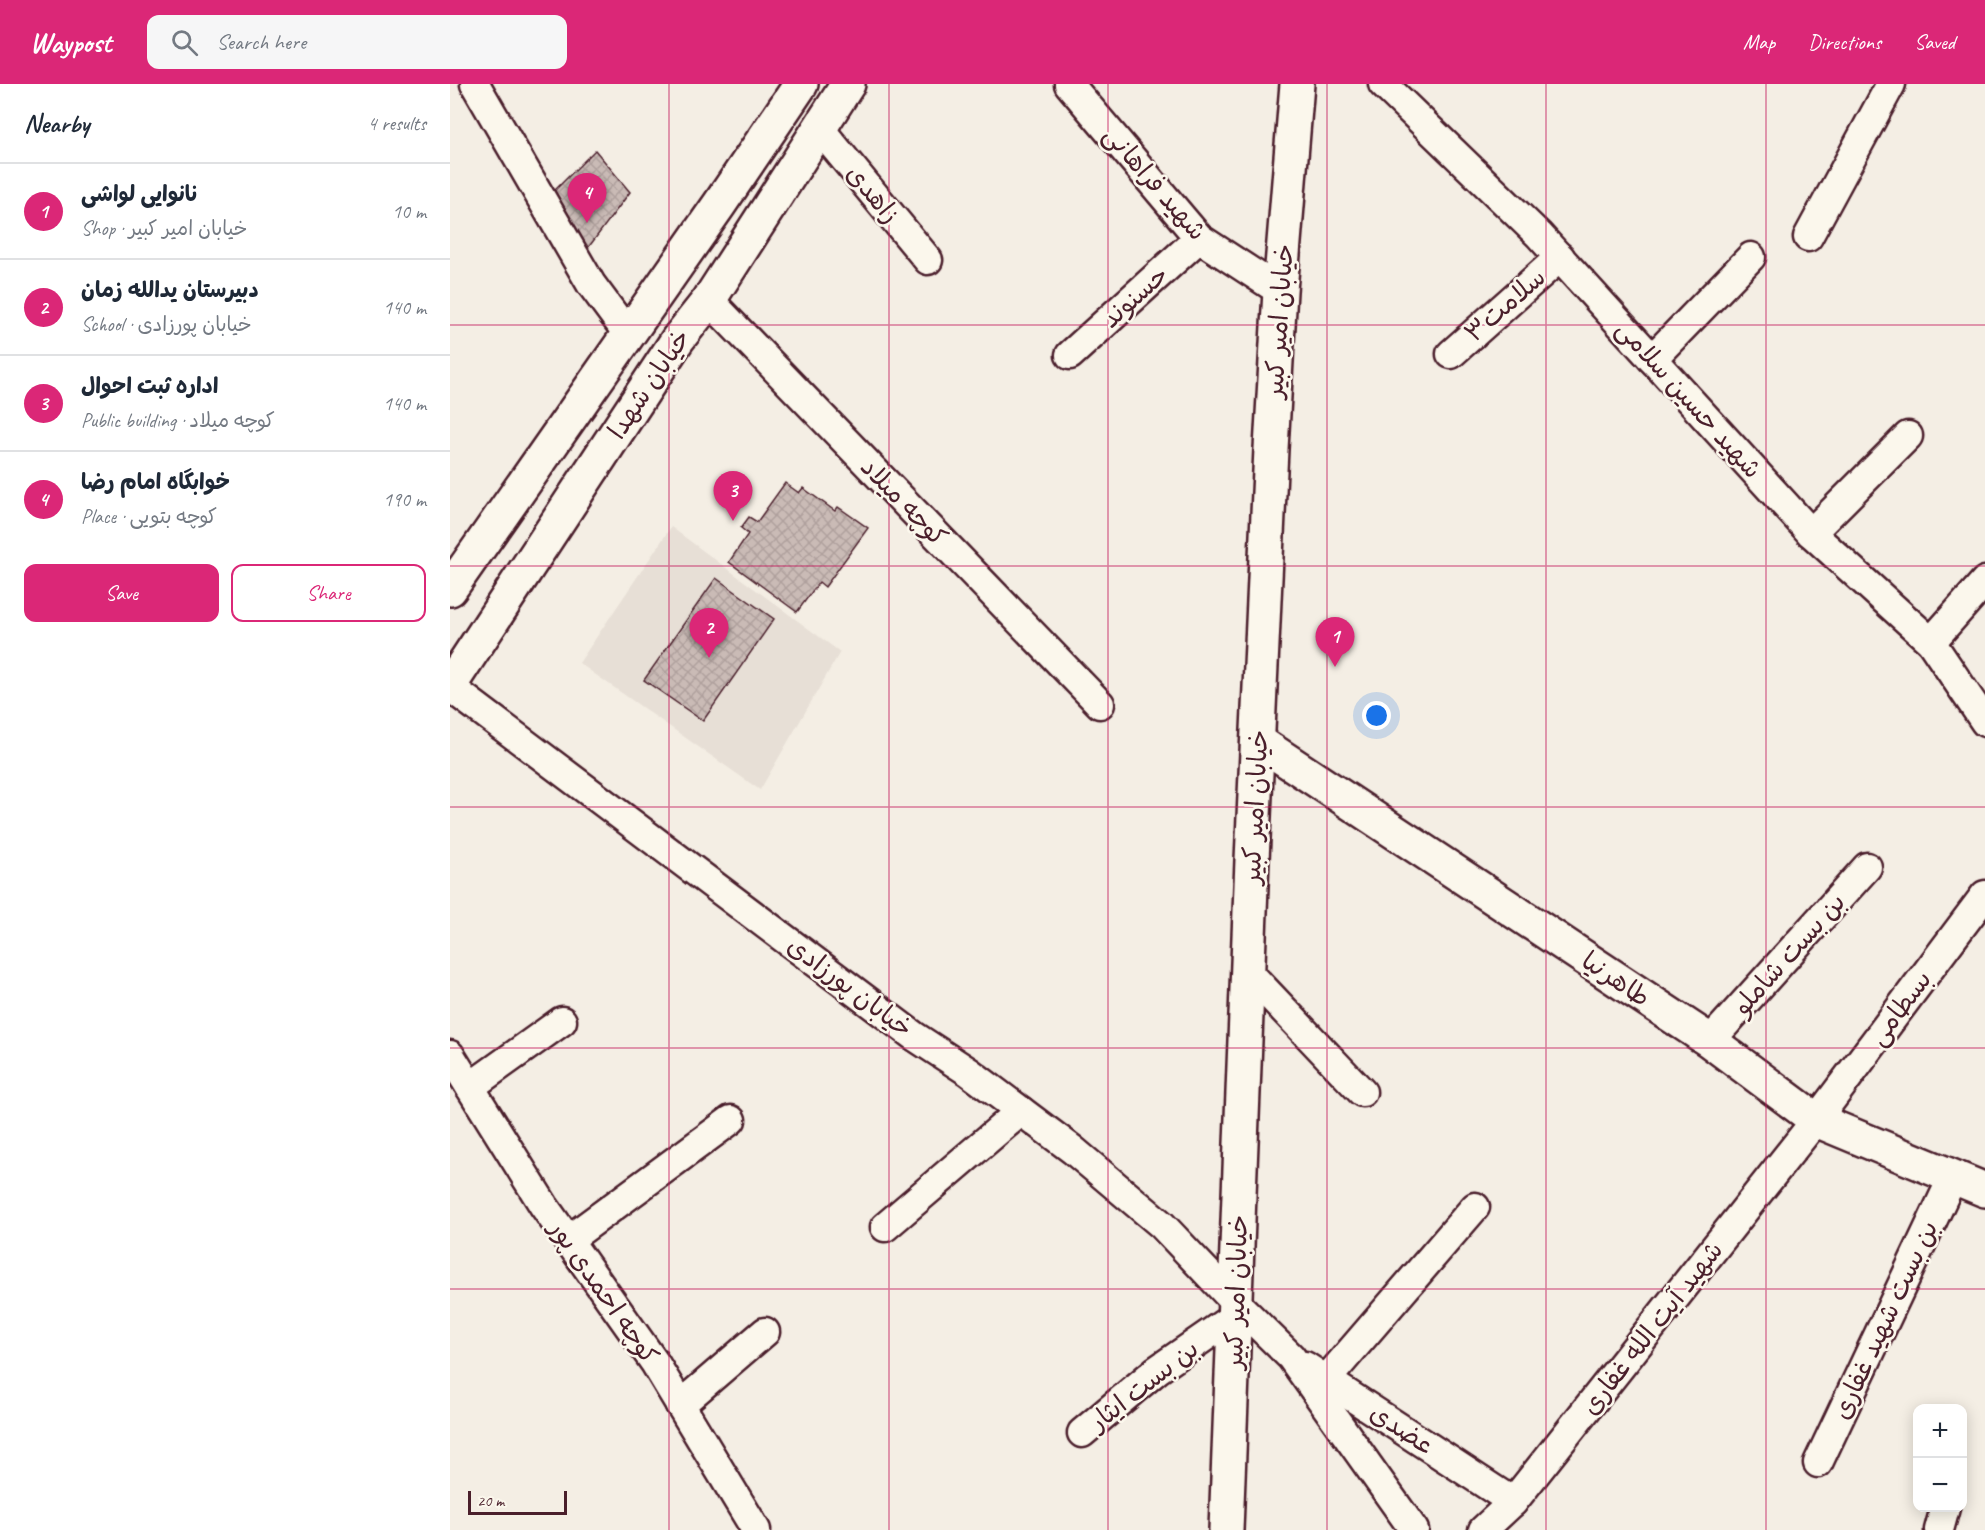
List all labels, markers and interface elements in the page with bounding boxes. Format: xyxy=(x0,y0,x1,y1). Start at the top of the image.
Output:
search box xyxy=(147,15,567,69)
text: Waypost xyxy=(30,25,111,60)
icon: search xyxy=(168,26,201,59)
text: Search here xyxy=(216,28,306,56)
text: Map xyxy=(1743,29,1775,55)
text: Directions xyxy=(1808,29,1881,55)
text: Saved xyxy=(1914,29,1955,55)
text: Nearby xyxy=(24,107,89,140)
text: 4 results xyxy=(367,111,426,136)
street label: شهید فراهانی xyxy=(1096,119,1214,247)
street label: زاهدی xyxy=(839,158,907,230)
pin: 4 xyxy=(568,174,606,223)
text: نانوایی لواشی xyxy=(81,180,199,208)
text: 1 xyxy=(39,199,48,224)
text: 10 m xyxy=(392,199,426,224)
text: Shop · خیابان امیر کبیر xyxy=(81,216,247,241)
street label: خیابان امیر کبیر xyxy=(1257,243,1301,401)
street label: حسنوند xyxy=(1094,259,1174,335)
street label: سلامت۳ xyxy=(1457,261,1553,349)
text: دبیرستان یدالله زمان xyxy=(81,276,259,304)
text: 2 xyxy=(39,295,48,320)
text: 140 m xyxy=(383,295,426,320)
text: School · خیابان پورزادی xyxy=(81,312,252,337)
street label: شهید حسین سلامی xyxy=(1609,313,1769,485)
street label: خیابان شهدا xyxy=(600,323,698,445)
text: اداره ثبت احوال xyxy=(81,372,218,400)
text: 3 xyxy=(39,391,48,416)
text: 140 m xyxy=(383,391,426,416)
text: Public building · کوچه میلاد xyxy=(81,408,275,433)
street label: کوچه میلاد xyxy=(854,451,954,553)
text: خوابگاه امام رضا xyxy=(81,468,230,496)
pin: 3 xyxy=(714,472,752,521)
text: 4 xyxy=(39,487,48,512)
text: 190 m xyxy=(383,487,426,512)
text: Place · کوچه بتویی xyxy=(81,504,217,529)
button: Save xyxy=(24,564,219,622)
button: Share xyxy=(231,564,426,622)
pin: 2 xyxy=(690,608,728,658)
pin: 1 xyxy=(1316,618,1354,667)
your location xyxy=(1362,701,1391,730)
street label: خیابان امیر کبیر xyxy=(1234,729,1276,887)
street label: بن بست شاملو xyxy=(1725,886,1853,1023)
street label: خیابان پورزادی xyxy=(781,929,919,1045)
street label: طاهرنیا xyxy=(1575,944,1657,1014)
street label: بسطامی xyxy=(1861,964,1939,1052)
street label: کوچه احمدی پور xyxy=(541,1212,666,1371)
street label: خیابان امیر کبیر xyxy=(1217,1214,1255,1372)
street label: بن بست شهید غفاری xyxy=(1825,1215,1945,1425)
street label: شهید آیت الله غفاری xyxy=(1574,1234,1730,1422)
street label: بن بست ایثار xyxy=(1081,1332,1205,1439)
street label: عضدی xyxy=(1364,1396,1440,1462)
map controls xyxy=(1913,1404,1967,1512)
button: + xyxy=(1913,1404,1967,1458)
button: − xyxy=(1913,1458,1967,1512)
scale bar xyxy=(468,1488,567,1516)
text: 20 m xyxy=(477,1491,504,1511)

